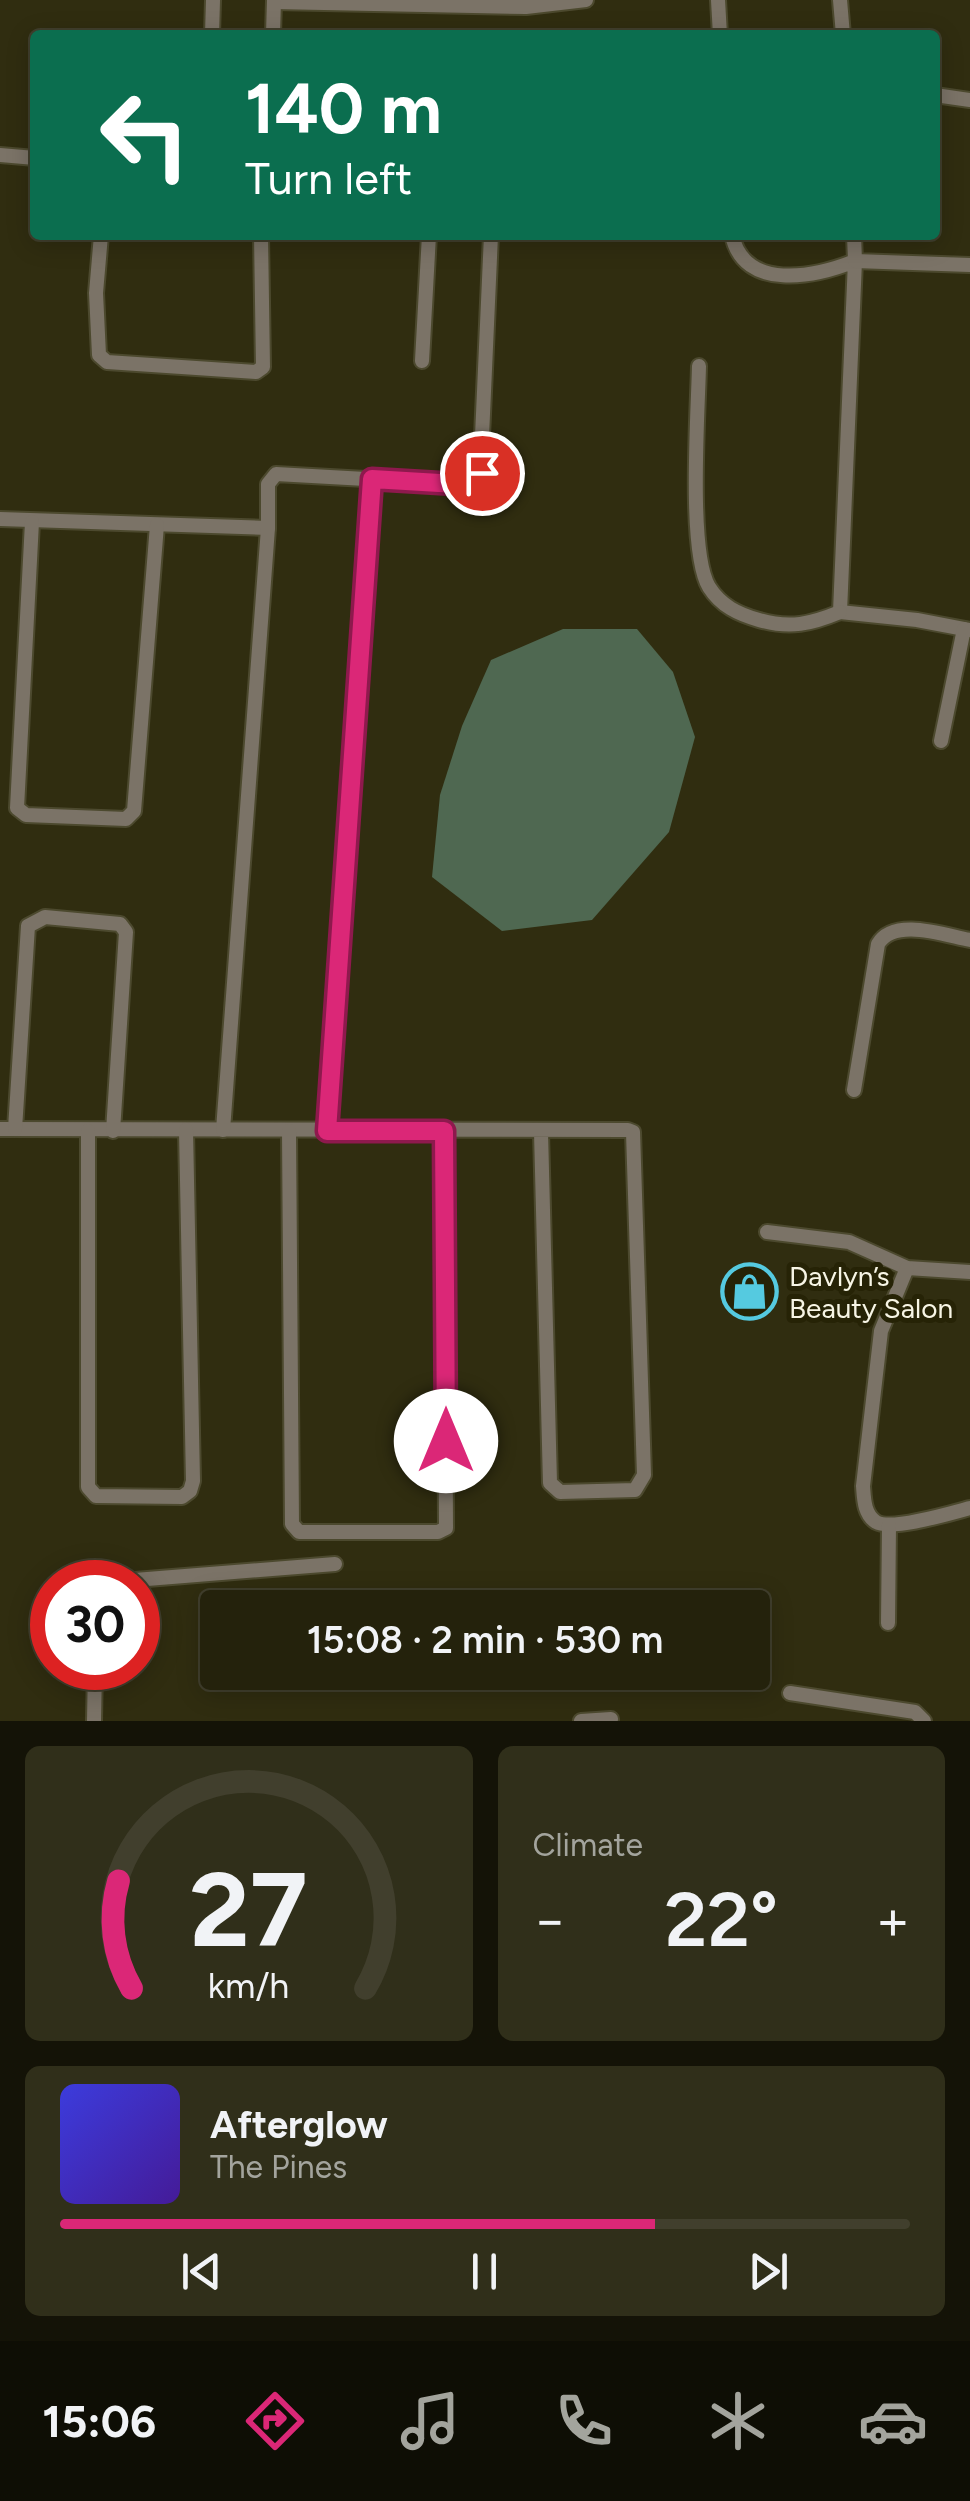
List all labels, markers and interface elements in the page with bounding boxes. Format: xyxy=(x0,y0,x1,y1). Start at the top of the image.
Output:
text: 140 m xyxy=(245,66,442,151)
icon: left xyxy=(80,70,210,200)
text: Turn left xyxy=(245,151,412,205)
pin xyxy=(440,431,525,516)
icon: arrive xyxy=(455,446,510,501)
place label: Davlyn’s Beauty Salon xyxy=(789,1259,953,1325)
shop icon: Davlyn’s Beauty Salon xyxy=(720,1262,780,1322)
position arrow xyxy=(394,1389,498,1493)
speed limit sign: 30 xyxy=(30,1560,160,1690)
text: 15:08 · 2 min · 530 m xyxy=(307,1617,663,1663)
text: Climate xyxy=(533,1826,643,1864)
text: 27 xyxy=(190,1847,308,1972)
text: 22° xyxy=(664,1875,778,1965)
text: − xyxy=(533,1887,567,1953)
text: + xyxy=(876,1887,910,1953)
text: km/h xyxy=(208,1964,290,2007)
text: Afterglow xyxy=(210,2102,388,2148)
text: The Pines xyxy=(210,2148,347,2186)
icon: previous xyxy=(174,2244,229,2299)
icon: pause xyxy=(457,2244,512,2299)
icon: next xyxy=(741,2244,796,2299)
icon: directions xyxy=(240,2386,310,2456)
icon: music xyxy=(395,2386,465,2456)
icon: phone xyxy=(549,2386,619,2456)
icon: climate xyxy=(703,2386,773,2456)
icon: car xyxy=(858,2386,928,2456)
text: 15:06 xyxy=(42,2394,156,2448)

